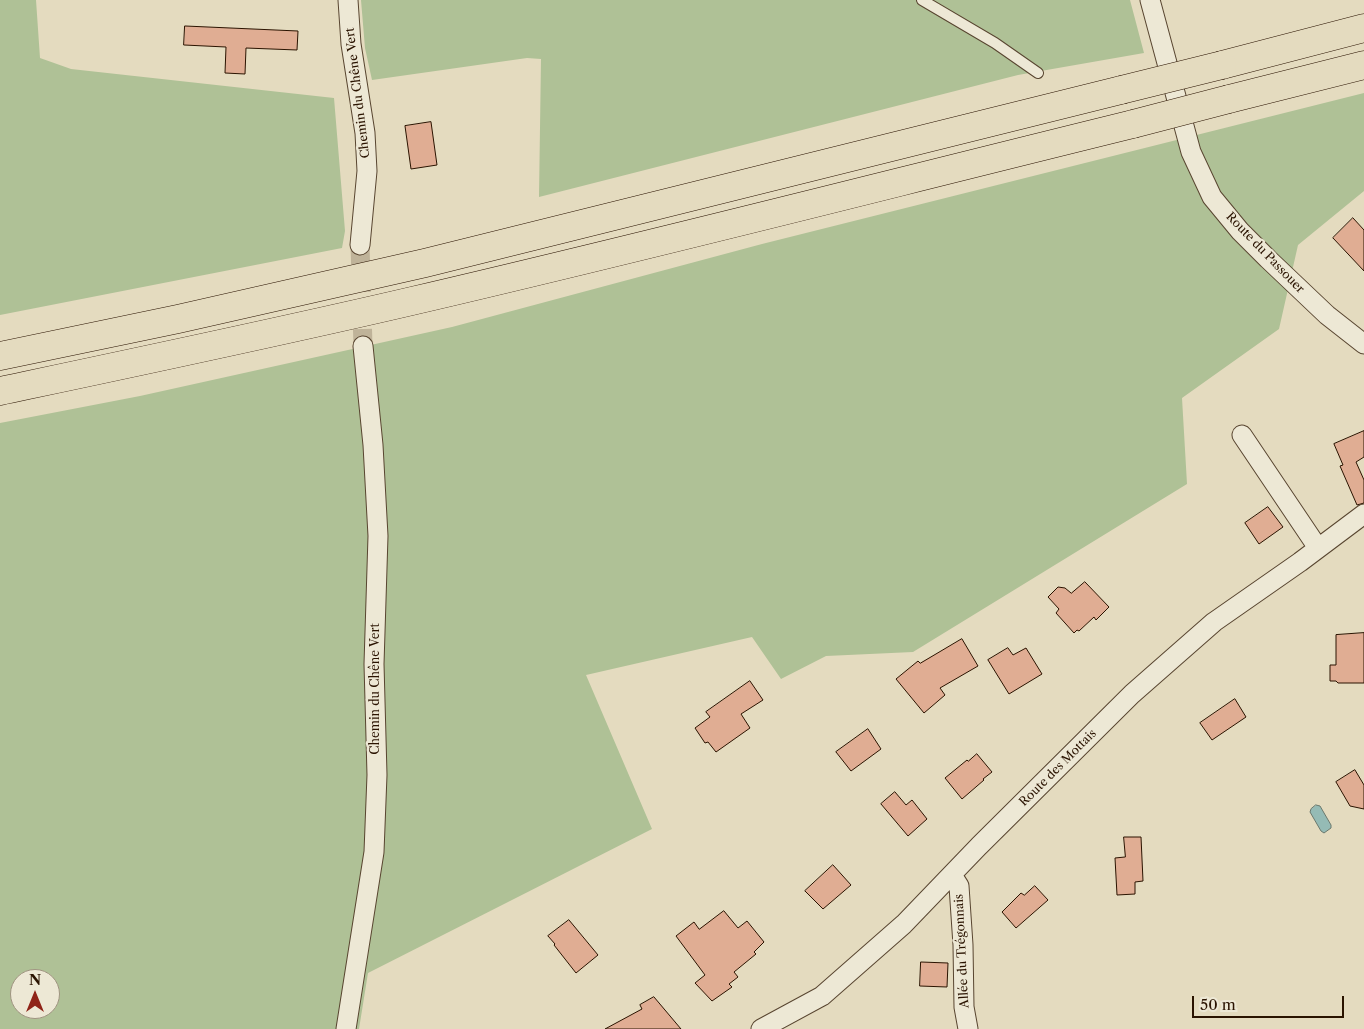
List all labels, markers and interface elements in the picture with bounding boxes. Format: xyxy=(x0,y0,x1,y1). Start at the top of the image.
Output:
street label: Chemin du Chêne Vert xyxy=(343,27,373,159)
street label: Route du Passouer xyxy=(1223,210,1307,296)
street label: Chemin du Chêne Vert xyxy=(369,623,383,755)
street label: Route des Mottais xyxy=(1017,727,1099,809)
street label: Allée du Trégonnais xyxy=(952,894,972,1008)
north arrow xyxy=(10,969,60,1019)
text: N xyxy=(29,971,41,989)
scale bar xyxy=(1194,986,1346,1018)
text: 50 m xyxy=(1200,995,1236,1014)

